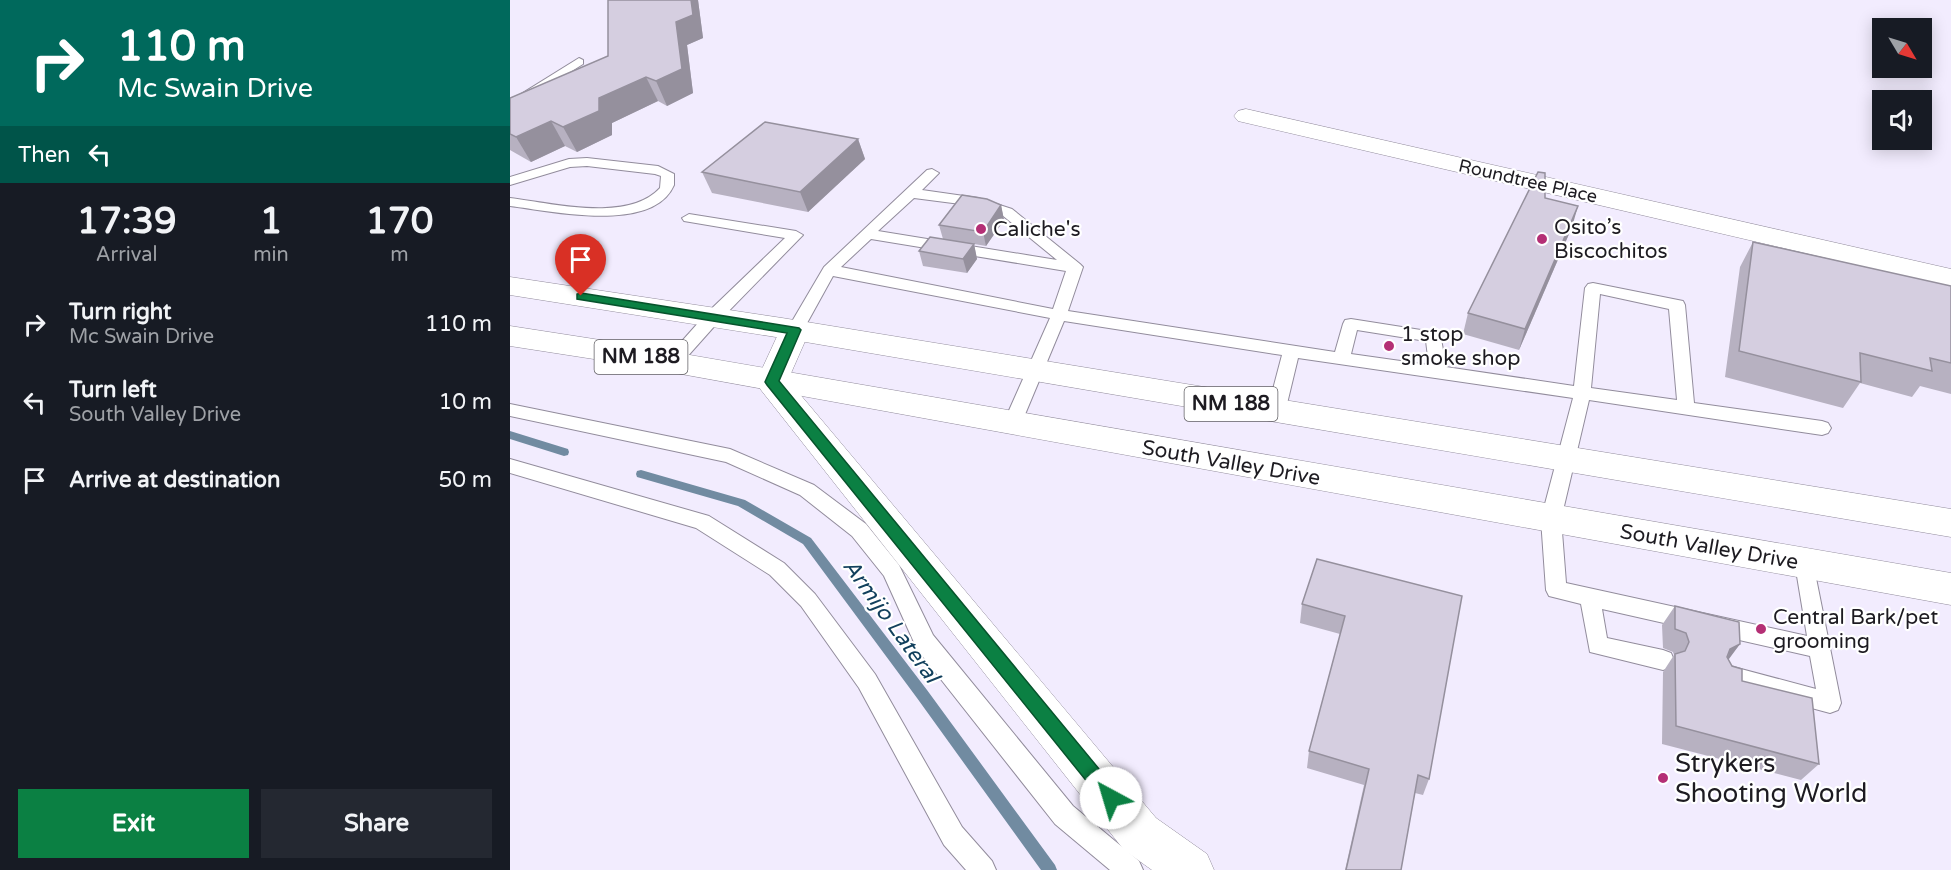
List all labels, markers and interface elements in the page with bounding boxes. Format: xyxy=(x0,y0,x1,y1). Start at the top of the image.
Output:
north arrow xyxy=(1872,18,1932,78)
map controls xyxy=(1872,18,1932,150)
text: 110 m xyxy=(117,21,246,72)
icon: right xyxy=(18,24,96,102)
text: Mc Swain Drive xyxy=(117,72,313,105)
button: sound xyxy=(1872,90,1932,150)
icon: left xyxy=(83,138,116,171)
text: Then xyxy=(18,142,71,168)
street label: Roundtree Place xyxy=(1456,154,1600,208)
text: 17:39 xyxy=(77,200,177,243)
text: 1 xyxy=(260,200,282,243)
text: 170 xyxy=(365,200,433,243)
place label: Osito’s Biscochitos xyxy=(1554,215,1668,264)
place label: Caliche's xyxy=(993,217,1080,242)
marker: Caliche's xyxy=(974,222,988,236)
marker: Osito’s Biscochitos xyxy=(1535,232,1549,246)
pin xyxy=(555,234,606,296)
text: Arrival xyxy=(96,243,158,267)
text: min xyxy=(253,243,289,267)
text: m xyxy=(390,243,409,267)
icon: arrive xyxy=(564,243,597,276)
text: Turn right xyxy=(69,299,171,325)
icon: right xyxy=(18,308,51,341)
text: 110 m xyxy=(425,311,492,337)
place label: 1 stop smoke shop xyxy=(1401,322,1521,371)
text: Mc Swain Drive xyxy=(69,325,214,349)
marker: 1 stop smoke shop xyxy=(1382,339,1396,353)
road number: NM 188 xyxy=(594,340,688,374)
text: Turn left xyxy=(69,377,157,403)
icon: left xyxy=(18,386,51,419)
road number: NM 188 xyxy=(1184,387,1278,421)
text: 10 m xyxy=(438,389,492,415)
text: South Valley Drive xyxy=(69,403,241,427)
street label: South Valley Drive xyxy=(1140,435,1322,491)
icon: arrive xyxy=(18,464,51,497)
text: Arrive at destination xyxy=(69,467,280,493)
text: 50 m xyxy=(438,467,492,493)
street label: South Valley Drive xyxy=(1618,519,1800,575)
water label: Armijo Lateral xyxy=(837,554,946,690)
place label: Central Bark/pet grooming xyxy=(1773,605,1938,654)
marker: Central Bark/pet grooming xyxy=(1754,622,1768,636)
place label: Strykers Shooting World xyxy=(1675,748,1867,809)
position arrow xyxy=(1079,766,1143,830)
marker: Strykers Shooting World xyxy=(1656,771,1670,785)
button: Exit xyxy=(18,789,249,858)
button: Share xyxy=(261,789,492,858)

